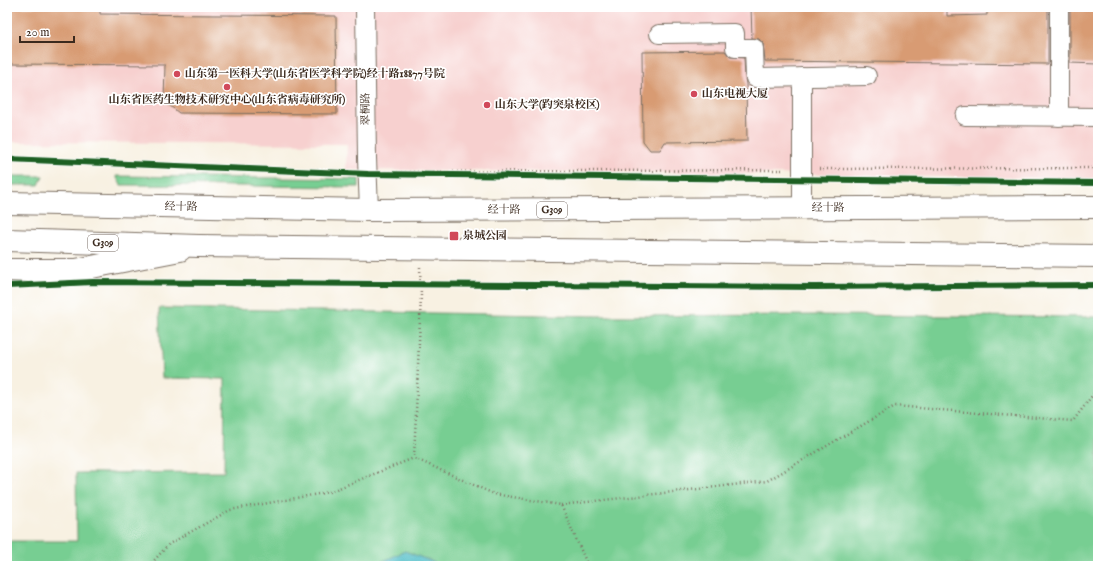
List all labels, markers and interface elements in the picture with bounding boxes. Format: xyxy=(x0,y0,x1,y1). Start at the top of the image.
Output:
scale bar xyxy=(20,18,74,44)
text: 20 m xyxy=(26,25,49,40)
place label: 山东第一医科大学(山东省医学科学院)经十路18877号院 xyxy=(185,67,446,81)
marker: 山东第一医科大学(山东省医学科学院)经十路18877号院 xyxy=(172,69,182,79)
marker: 山东省医药生物技术研究中心(山东省病毒研究所) xyxy=(222,82,232,92)
place label: 山东电视大厦 xyxy=(702,87,768,101)
marker: 山东电视大厦 xyxy=(689,89,699,99)
street label: 翠桐路 xyxy=(359,92,373,126)
place label: 山东省医药生物技术研究中心(山东省病毒研究所) xyxy=(109,93,346,107)
place label: 山东大学(趵突泉校区) xyxy=(495,98,600,112)
marker: 山东大学(趵突泉校区) xyxy=(482,100,492,110)
street label: 经十路 xyxy=(164,200,198,214)
street label: 经十路 xyxy=(812,201,845,215)
road number: G309 xyxy=(537,202,567,218)
street label: 经十路 xyxy=(488,203,521,217)
place label: 泉城公园 xyxy=(463,229,507,243)
marker: 泉城公园 xyxy=(448,230,460,242)
road number: G309 xyxy=(88,235,118,251)

